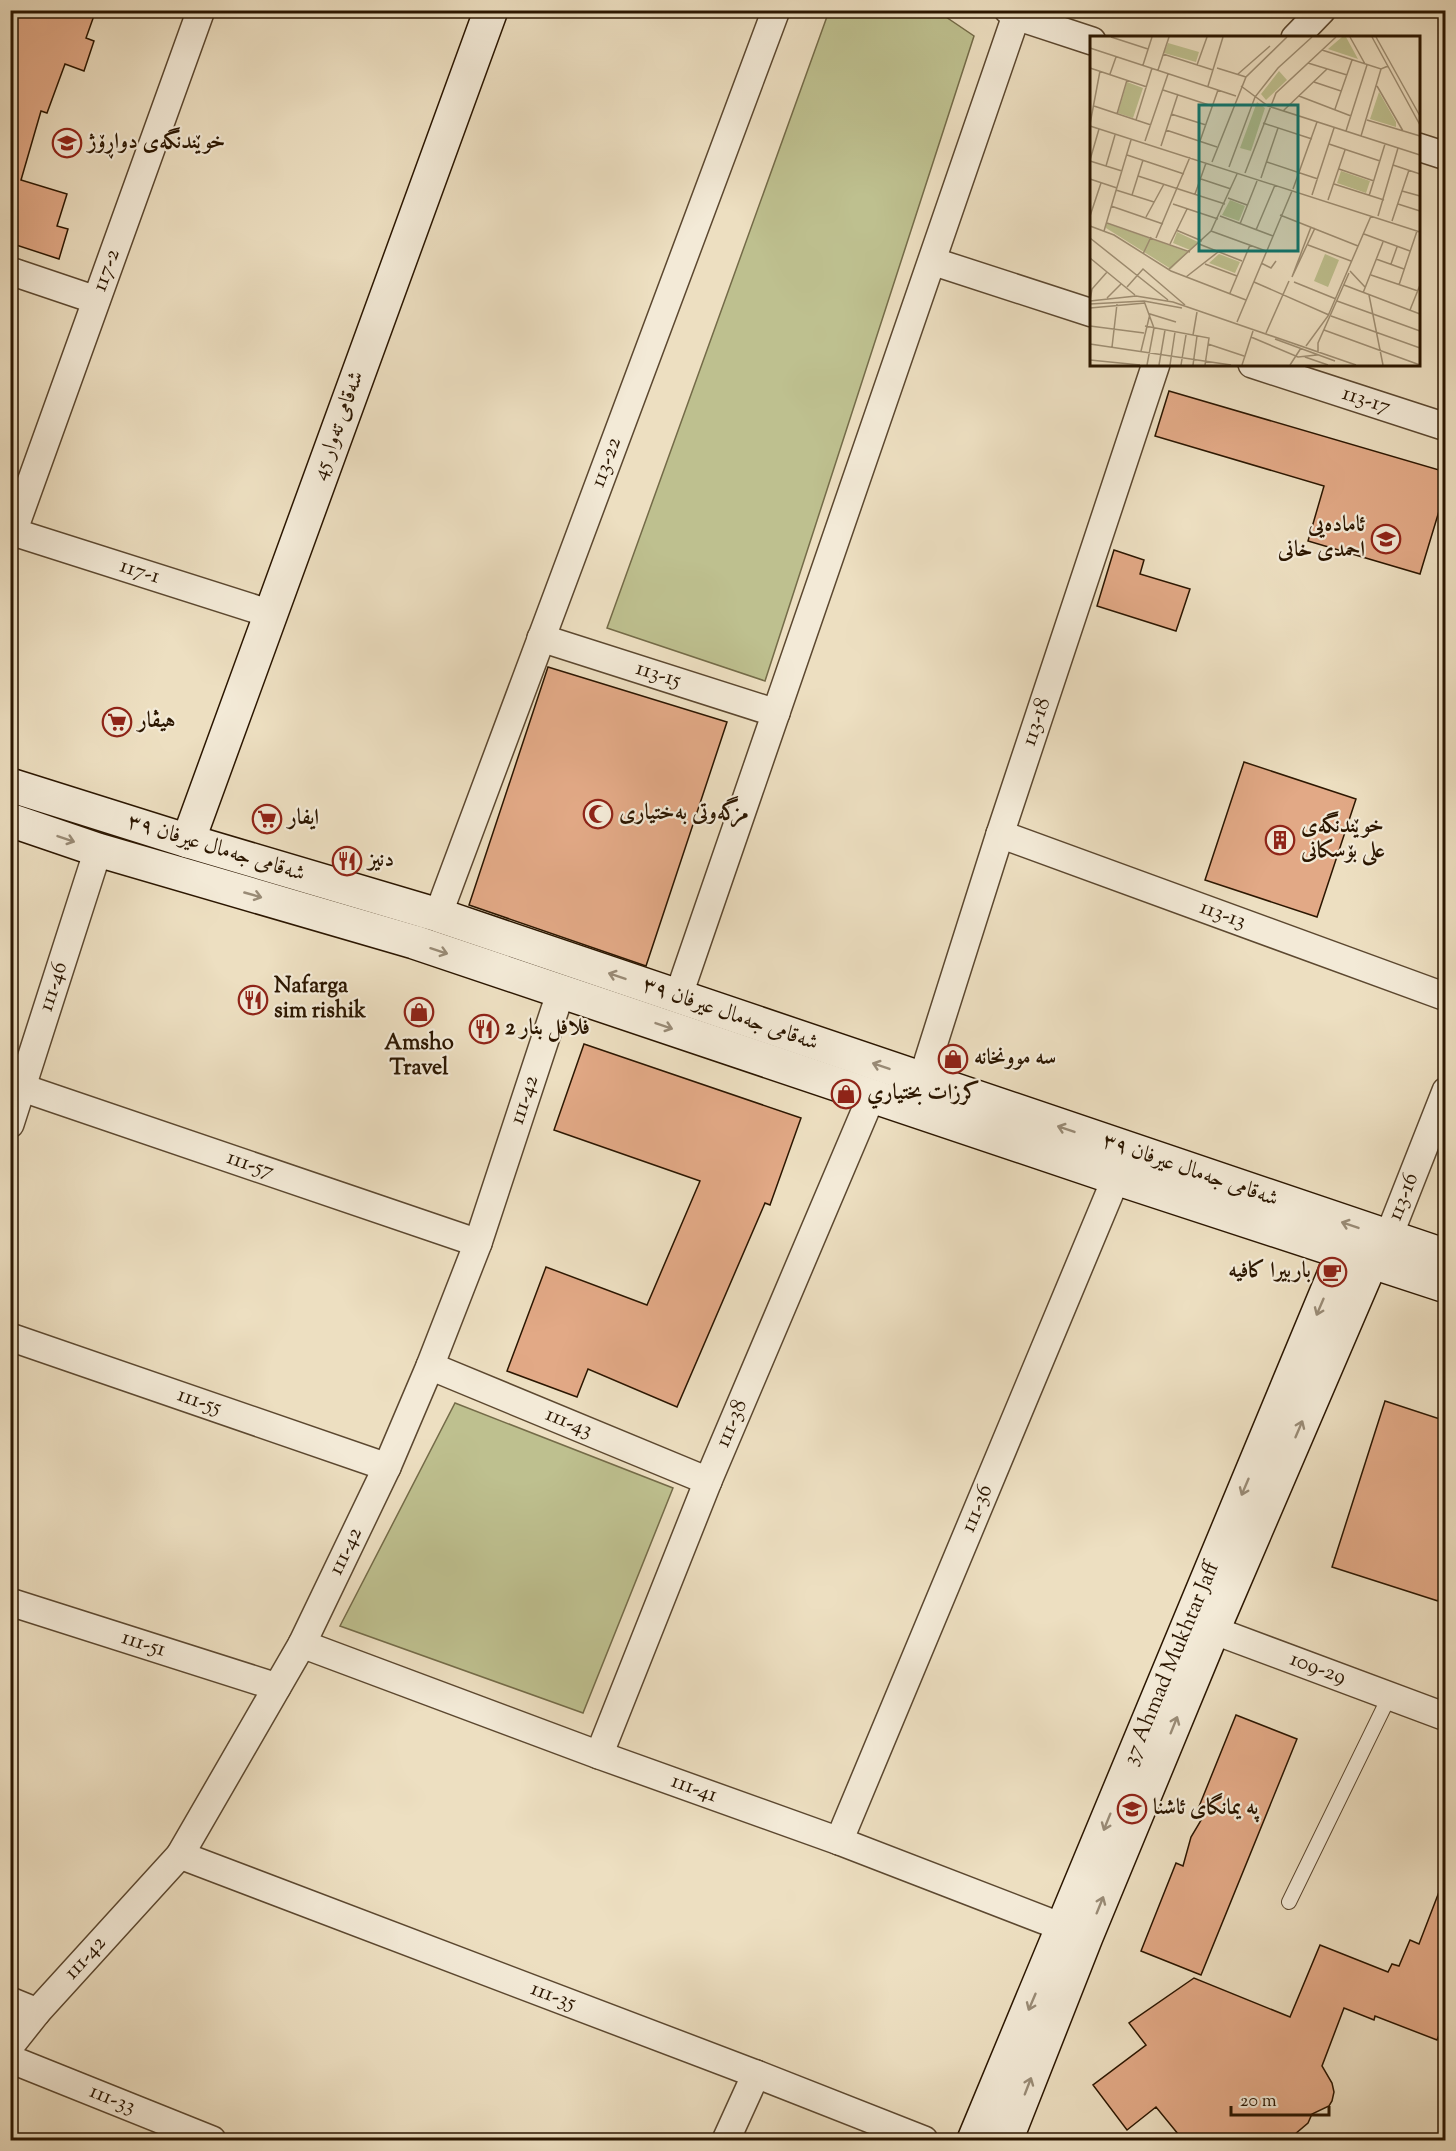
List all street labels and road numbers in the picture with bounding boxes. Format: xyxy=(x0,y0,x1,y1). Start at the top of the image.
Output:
street label: 117-2 xyxy=(85,245,130,296)
street label: شەقامی تەوار 45 xyxy=(304,367,374,485)
street label: 113-17 xyxy=(1338,378,1395,424)
street label: 113-22 xyxy=(583,433,631,492)
street label: 117-1 xyxy=(116,551,164,594)
street label: 113-15 xyxy=(631,653,685,698)
street label: 113-18 xyxy=(1014,694,1060,751)
street label: شەقامی جەمال عیرفان ٣٩ xyxy=(123,807,309,891)
street label: 113-13 xyxy=(1195,892,1250,939)
street label: 111-46 xyxy=(31,958,77,1016)
street label: شەقامی جەمال عیرفان ٣٩ xyxy=(638,970,822,1060)
street label: 111-42 xyxy=(502,1071,548,1129)
street label: شەقامی جەمال عیرفان ٣٩ xyxy=(1098,1126,1282,1216)
street label: 111-57 xyxy=(222,1142,278,1188)
street label: 113-16 xyxy=(1380,1168,1428,1226)
street label: 111-55 xyxy=(173,1380,226,1425)
street label: 111-38 xyxy=(708,1395,757,1453)
street label: 111-43 xyxy=(540,1399,597,1447)
street label: 111-36 xyxy=(954,1480,1002,1538)
street label: 111-42 xyxy=(321,1522,372,1581)
street label: 37 Ahmad Mukhtar Jaff xyxy=(1116,1555,1229,1770)
street label: 111-51 xyxy=(117,1622,170,1667)
street label: 109-29 xyxy=(1285,1644,1350,1694)
street label: 111-41 xyxy=(666,1766,722,1812)
street label: 111-42 xyxy=(57,1929,115,1988)
street label: 111-35 xyxy=(526,1974,581,2020)
street label: 111-33 xyxy=(84,2076,140,2124)

